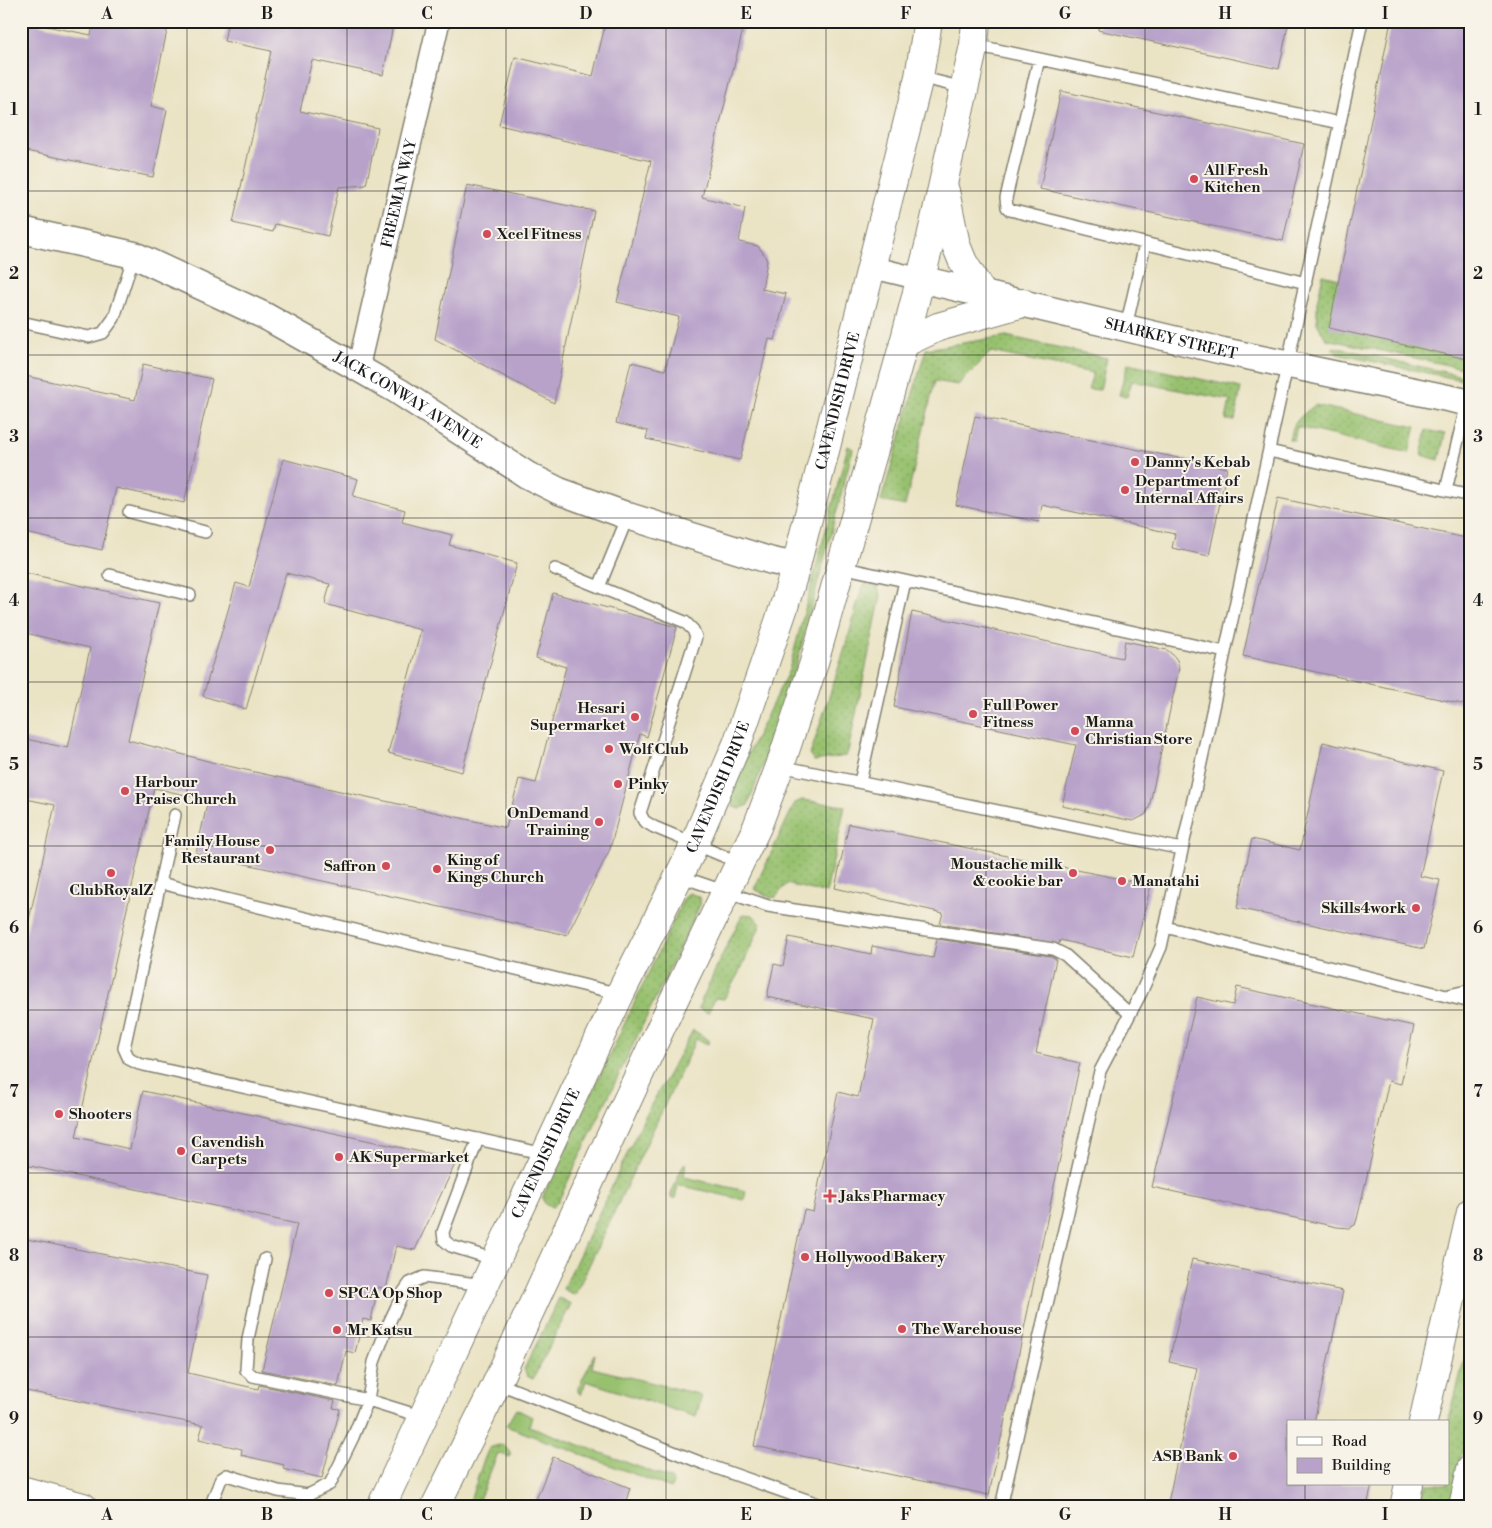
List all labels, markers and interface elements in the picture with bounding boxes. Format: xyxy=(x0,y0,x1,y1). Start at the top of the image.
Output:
text: A xyxy=(100,4,113,24)
text: B xyxy=(261,4,273,24)
text: C xyxy=(421,4,433,24)
text: D xyxy=(580,4,593,24)
text: E xyxy=(740,4,752,24)
text: F xyxy=(900,4,912,24)
text: G xyxy=(1059,4,1072,24)
text: H xyxy=(1218,4,1232,24)
text: I xyxy=(1382,4,1388,24)
text: 1 xyxy=(10,100,18,120)
text: 1 xyxy=(1474,100,1482,120)
street label: FREEMAN WAY xyxy=(377,137,421,250)
place label: All Fresh Kitchen xyxy=(1203,161,1269,197)
marker: All Fresh Kitchen xyxy=(1188,173,1200,185)
place label: Xcel Fitness xyxy=(496,225,581,244)
marker: Xcel Fitness xyxy=(481,228,493,240)
text: 2 xyxy=(9,264,19,284)
text: 2 xyxy=(1473,264,1483,284)
street label: SHARKEY STREET xyxy=(1102,314,1240,364)
street label: CAVENDISH DRIVE xyxy=(812,330,865,472)
street label: JACK CONWAY AVENUE xyxy=(329,347,485,453)
text: 3 xyxy=(9,427,19,447)
text: 3 xyxy=(1473,427,1483,447)
place label: Danny's Kebab xyxy=(1145,453,1251,472)
marker: Danny's Kebab xyxy=(1129,456,1141,468)
place label: Department of Internal Affairs xyxy=(1135,472,1243,508)
marker: Department of Internal Affairs xyxy=(1119,484,1131,496)
text: 4 xyxy=(9,591,20,611)
text: 4 xyxy=(1473,591,1484,611)
place label: Full Power Fitness xyxy=(983,696,1059,732)
place label: Hesari Supermarket xyxy=(530,699,626,735)
marker: Full Power Fitness xyxy=(967,708,979,720)
marker: Hesari Supermarket xyxy=(629,711,641,723)
place label: Manna Christian Store xyxy=(1085,713,1193,749)
street label: CAVENDISH DRIVE xyxy=(682,719,754,856)
marker: Manna Christian Store xyxy=(1069,725,1081,737)
place label: Wolf Club xyxy=(618,740,689,759)
marker: Wolf Club xyxy=(603,743,615,755)
text: 5 xyxy=(9,755,19,775)
text: 5 xyxy=(1473,755,1483,775)
place label: Harbour Praise Church xyxy=(135,773,237,809)
place label: Pinky xyxy=(628,775,669,794)
marker: Pinky xyxy=(612,778,624,790)
marker: Harbour Praise Church xyxy=(119,785,131,797)
place label: OnDemand Training xyxy=(507,804,590,840)
marker: OnDemand Training xyxy=(593,816,605,828)
place label: Family House Restaurant xyxy=(164,832,261,868)
marker: Family House Restaurant xyxy=(264,844,276,856)
place label: King of Kings Church xyxy=(447,851,545,887)
place label: Moustache milk & cookie bar xyxy=(951,855,1064,891)
place label: Saffron xyxy=(324,857,377,876)
marker: Saffron xyxy=(380,860,392,872)
marker: King of Kings Church xyxy=(431,863,443,875)
marker: ClubRoyalZ xyxy=(105,867,117,879)
marker: Moustache milk & cookie bar xyxy=(1067,867,1079,879)
place label: Manatahi xyxy=(1132,872,1199,891)
marker: Manatahi xyxy=(1116,875,1128,887)
place label: ClubRoyalZ xyxy=(69,881,153,900)
place label: Skills4work xyxy=(1321,899,1407,918)
marker: Skills4work xyxy=(1410,902,1422,914)
text: 6 xyxy=(9,918,19,938)
text: 6 xyxy=(1473,918,1483,938)
text: 7 xyxy=(9,1082,19,1102)
text: 7 xyxy=(1473,1082,1483,1102)
street label: CAVENDISH DRIVE xyxy=(508,1086,585,1222)
place label: Shooters xyxy=(69,1105,132,1124)
marker: Shooters xyxy=(53,1108,65,1120)
place label: Cavendish Carpets xyxy=(191,1133,265,1169)
marker: Cavendish Carpets xyxy=(175,1145,187,1157)
place label: AK Supermarket xyxy=(348,1148,470,1167)
marker: AK Supermarket xyxy=(333,1151,345,1163)
place label: Jaks Pharmacy xyxy=(838,1187,946,1206)
marker: Jaks Pharmacy xyxy=(824,1190,836,1202)
text: 8 xyxy=(9,1246,19,1266)
text: 8 xyxy=(1473,1246,1483,1266)
place label: Hollywood Bakery xyxy=(815,1248,946,1267)
marker: Hollywood Bakery xyxy=(799,1251,811,1263)
place label: SPCA Op Shop xyxy=(339,1284,443,1303)
marker: SPCA Op Shop xyxy=(323,1287,335,1299)
place label: The Warehouse xyxy=(912,1320,1022,1339)
place label: Mr Katsu xyxy=(347,1321,413,1340)
marker: The Warehouse xyxy=(896,1323,908,1335)
marker: Mr Katsu xyxy=(331,1324,343,1336)
text: 9 xyxy=(9,1409,19,1429)
text: 9 xyxy=(1473,1409,1483,1429)
legend xyxy=(1287,1420,1450,1486)
text: Road xyxy=(1332,1432,1367,1451)
place label: ASB Bank xyxy=(1151,1447,1224,1466)
marker: ASB Bank xyxy=(1227,1450,1239,1462)
text: Building xyxy=(1331,1456,1391,1475)
text: A xyxy=(100,1505,113,1525)
text: B xyxy=(261,1505,273,1525)
text: C xyxy=(421,1505,433,1525)
text: D xyxy=(580,1505,593,1525)
text: E xyxy=(740,1505,752,1525)
text: F xyxy=(900,1505,912,1525)
text: G xyxy=(1059,1505,1072,1525)
text: H xyxy=(1218,1505,1232,1525)
text: I xyxy=(1382,1505,1388,1525)

